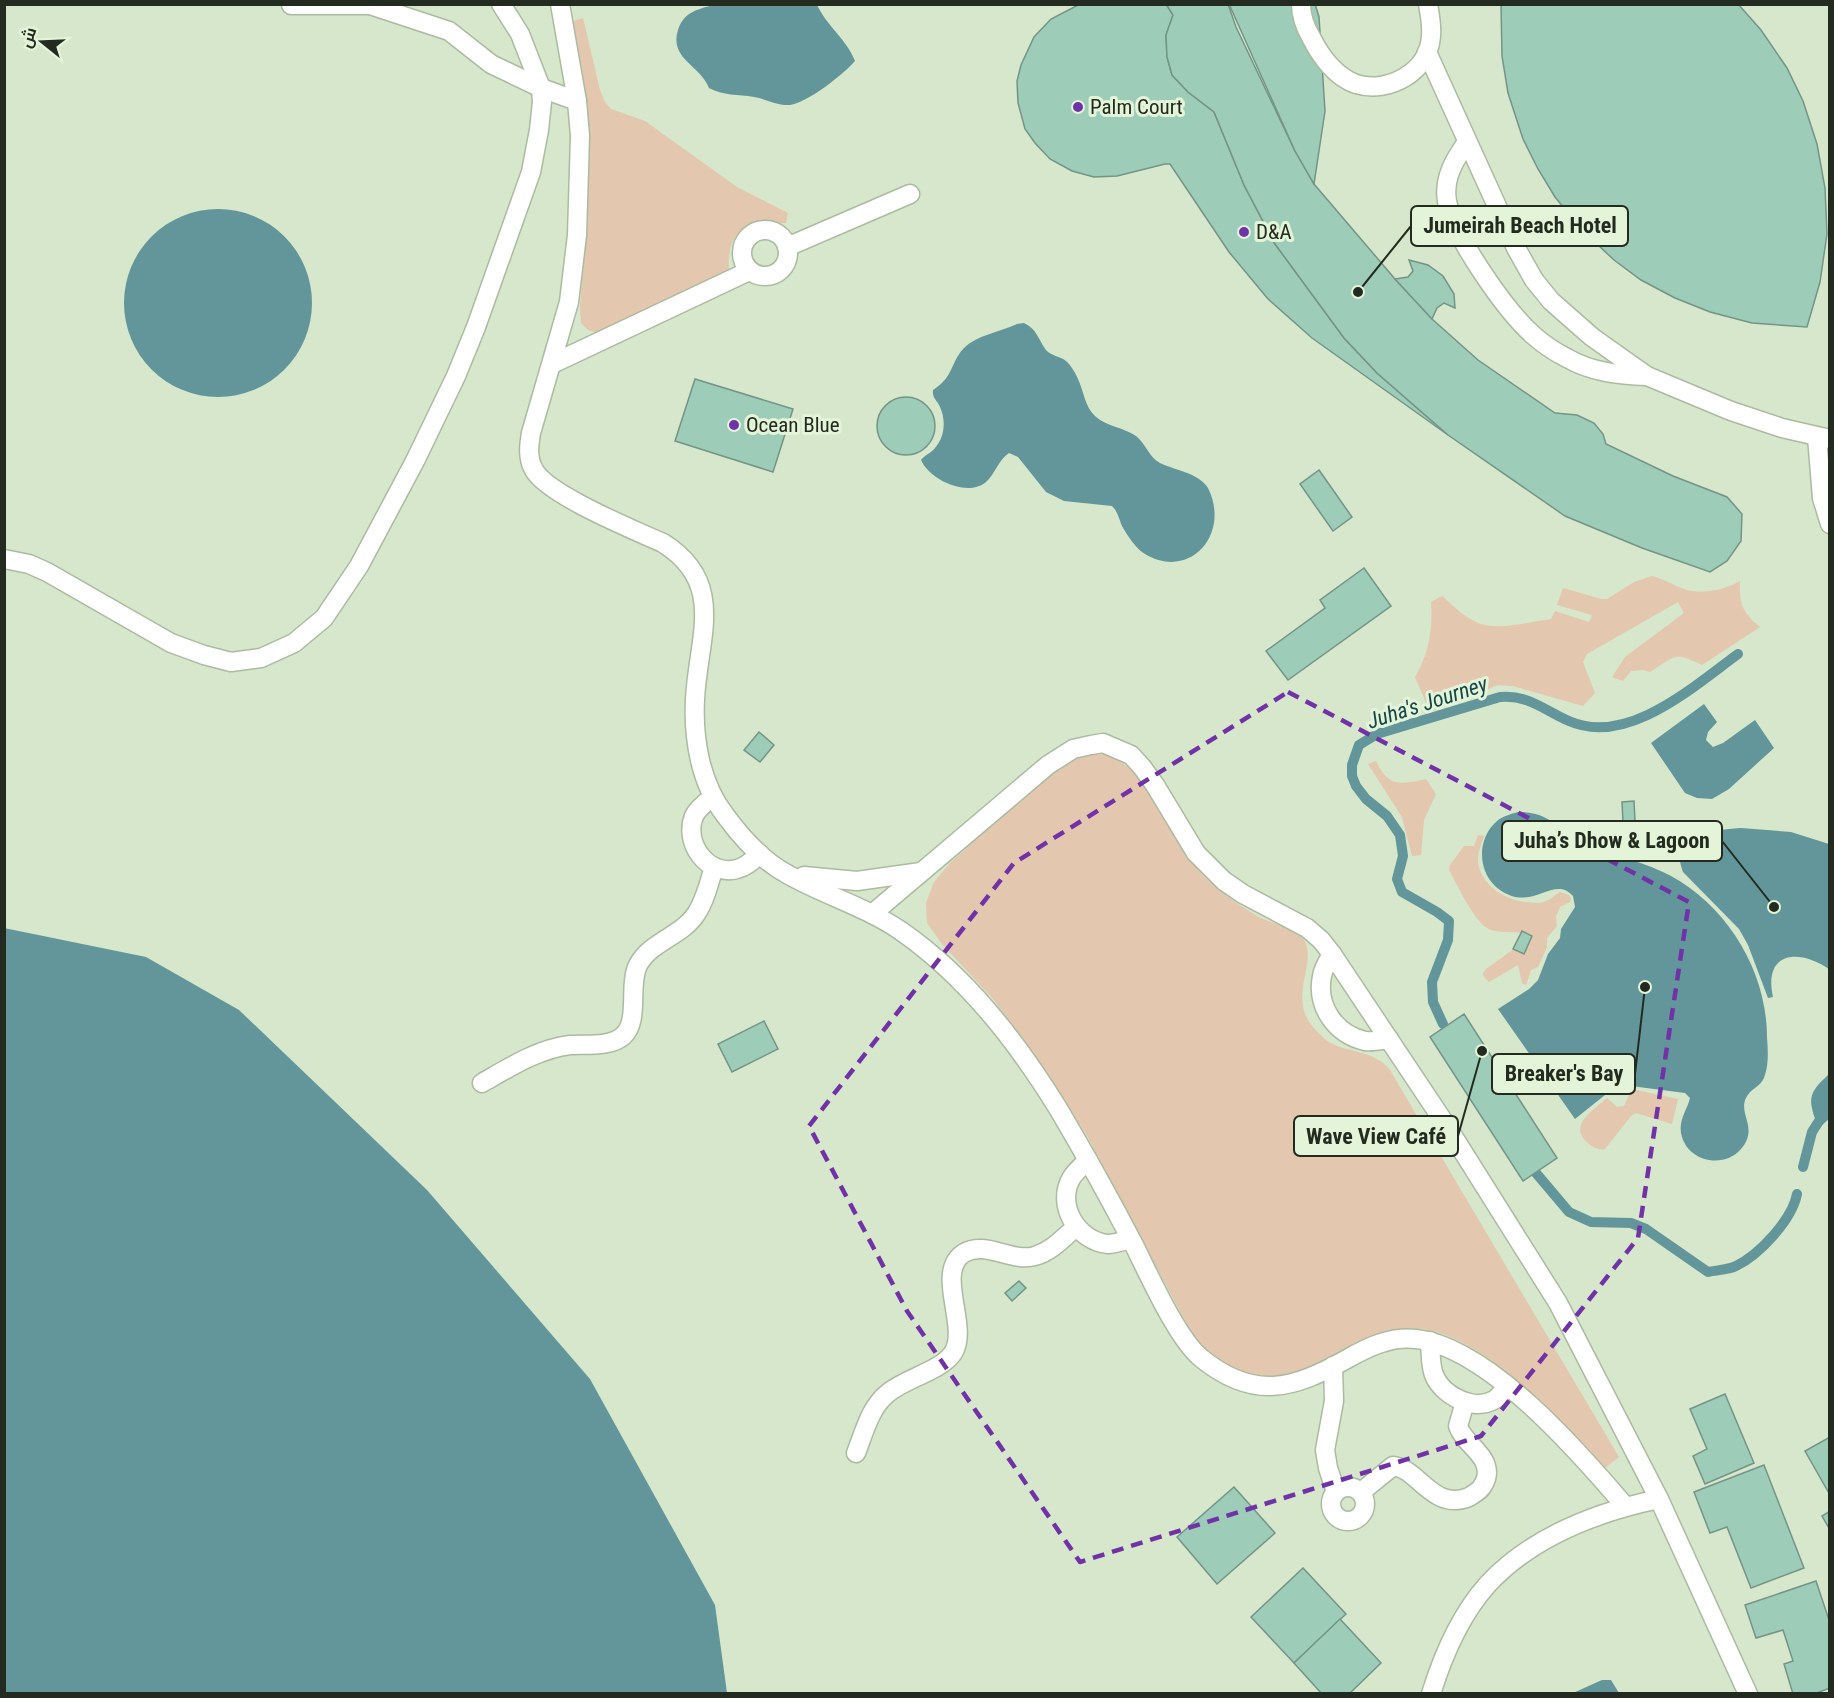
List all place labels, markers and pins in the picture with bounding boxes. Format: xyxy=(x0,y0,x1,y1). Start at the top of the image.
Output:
place label: Palm Court xyxy=(1090,95,1183,119)
marker: Palm Court xyxy=(1071,100,1085,114)
callout: Jumeirah Beach Hotel xyxy=(1411,206,1628,246)
place label: D&A xyxy=(1256,220,1292,244)
marker: D&A xyxy=(1237,225,1251,239)
place label: Ocean Blue xyxy=(746,413,840,437)
marker: Ocean Blue xyxy=(727,418,741,432)
callout: Juha’s Dhow & Lagoon xyxy=(1502,821,1722,861)
callout: Breaker's Bay xyxy=(1492,1054,1635,1094)
callout: Wave View Café xyxy=(1294,1116,1458,1156)

